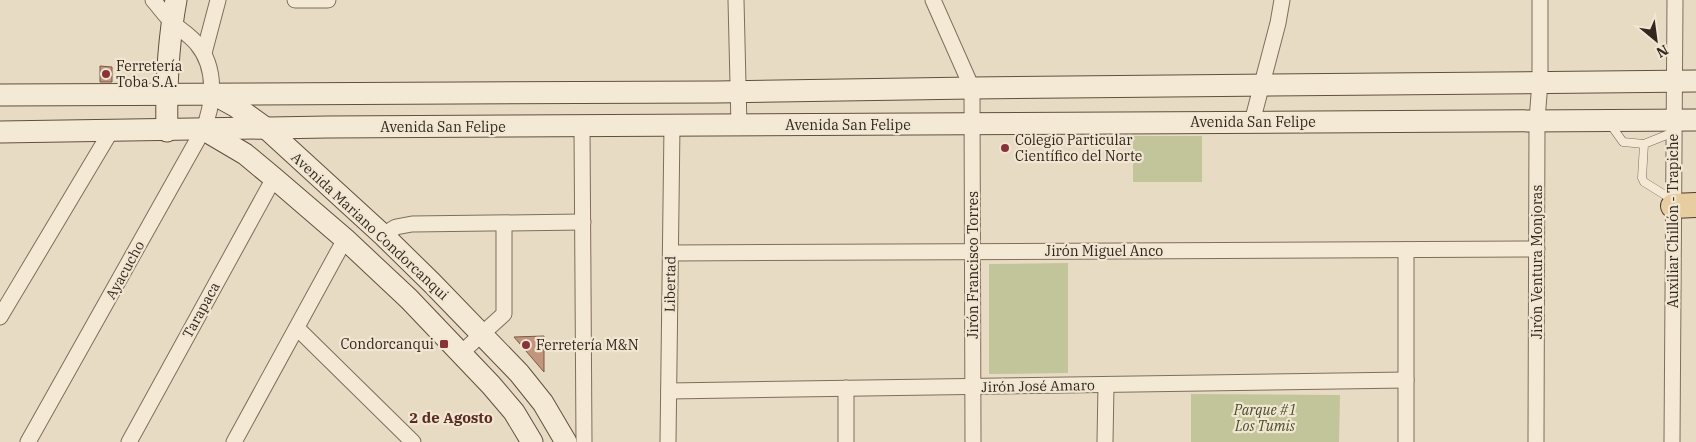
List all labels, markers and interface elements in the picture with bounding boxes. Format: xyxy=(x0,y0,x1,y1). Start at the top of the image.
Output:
north arrow xyxy=(1631,15,1681,65)
text: N xyxy=(1653,41,1672,62)
place label: Ferretería Toba S.A. xyxy=(116,57,183,91)
marker: Ferretería Toba S.A. xyxy=(100,68,112,80)
street label: Avenida San Felipe xyxy=(1190,113,1316,131)
street label: Avenida San Felipe xyxy=(785,116,911,134)
street label: Avenida San Felipe xyxy=(380,118,506,136)
place label: Colegio Particular Científico del Norte xyxy=(1015,131,1142,165)
street label: Auxiliar Chillón - Trapiche xyxy=(1664,134,1682,308)
marker: Colegio Particular Científico del Norte xyxy=(999,142,1011,154)
street label: Avenida Mariano Condorcanqui xyxy=(288,148,452,304)
street label: Jirón Ventura Monjoras xyxy=(1528,185,1546,339)
street label: Jirón Francisco Torres xyxy=(964,191,982,339)
street label: Ayacucho xyxy=(102,238,148,302)
street label: Jirón Miguel Anco xyxy=(1045,242,1163,260)
street label: Libertad xyxy=(661,255,679,312)
street label: Tarapaca xyxy=(178,279,224,341)
place label: Condorcanqui xyxy=(340,335,434,353)
place label: Ferretería M&N xyxy=(536,336,639,354)
marker: Condorcanqui xyxy=(438,338,450,350)
marker: Ferretería M&N xyxy=(520,339,532,351)
street label: Jirón José Amaro xyxy=(981,376,1095,396)
park label: Parque #1 Los Tumis xyxy=(1233,401,1296,435)
district label: 2 de Agosto xyxy=(409,408,493,427)

